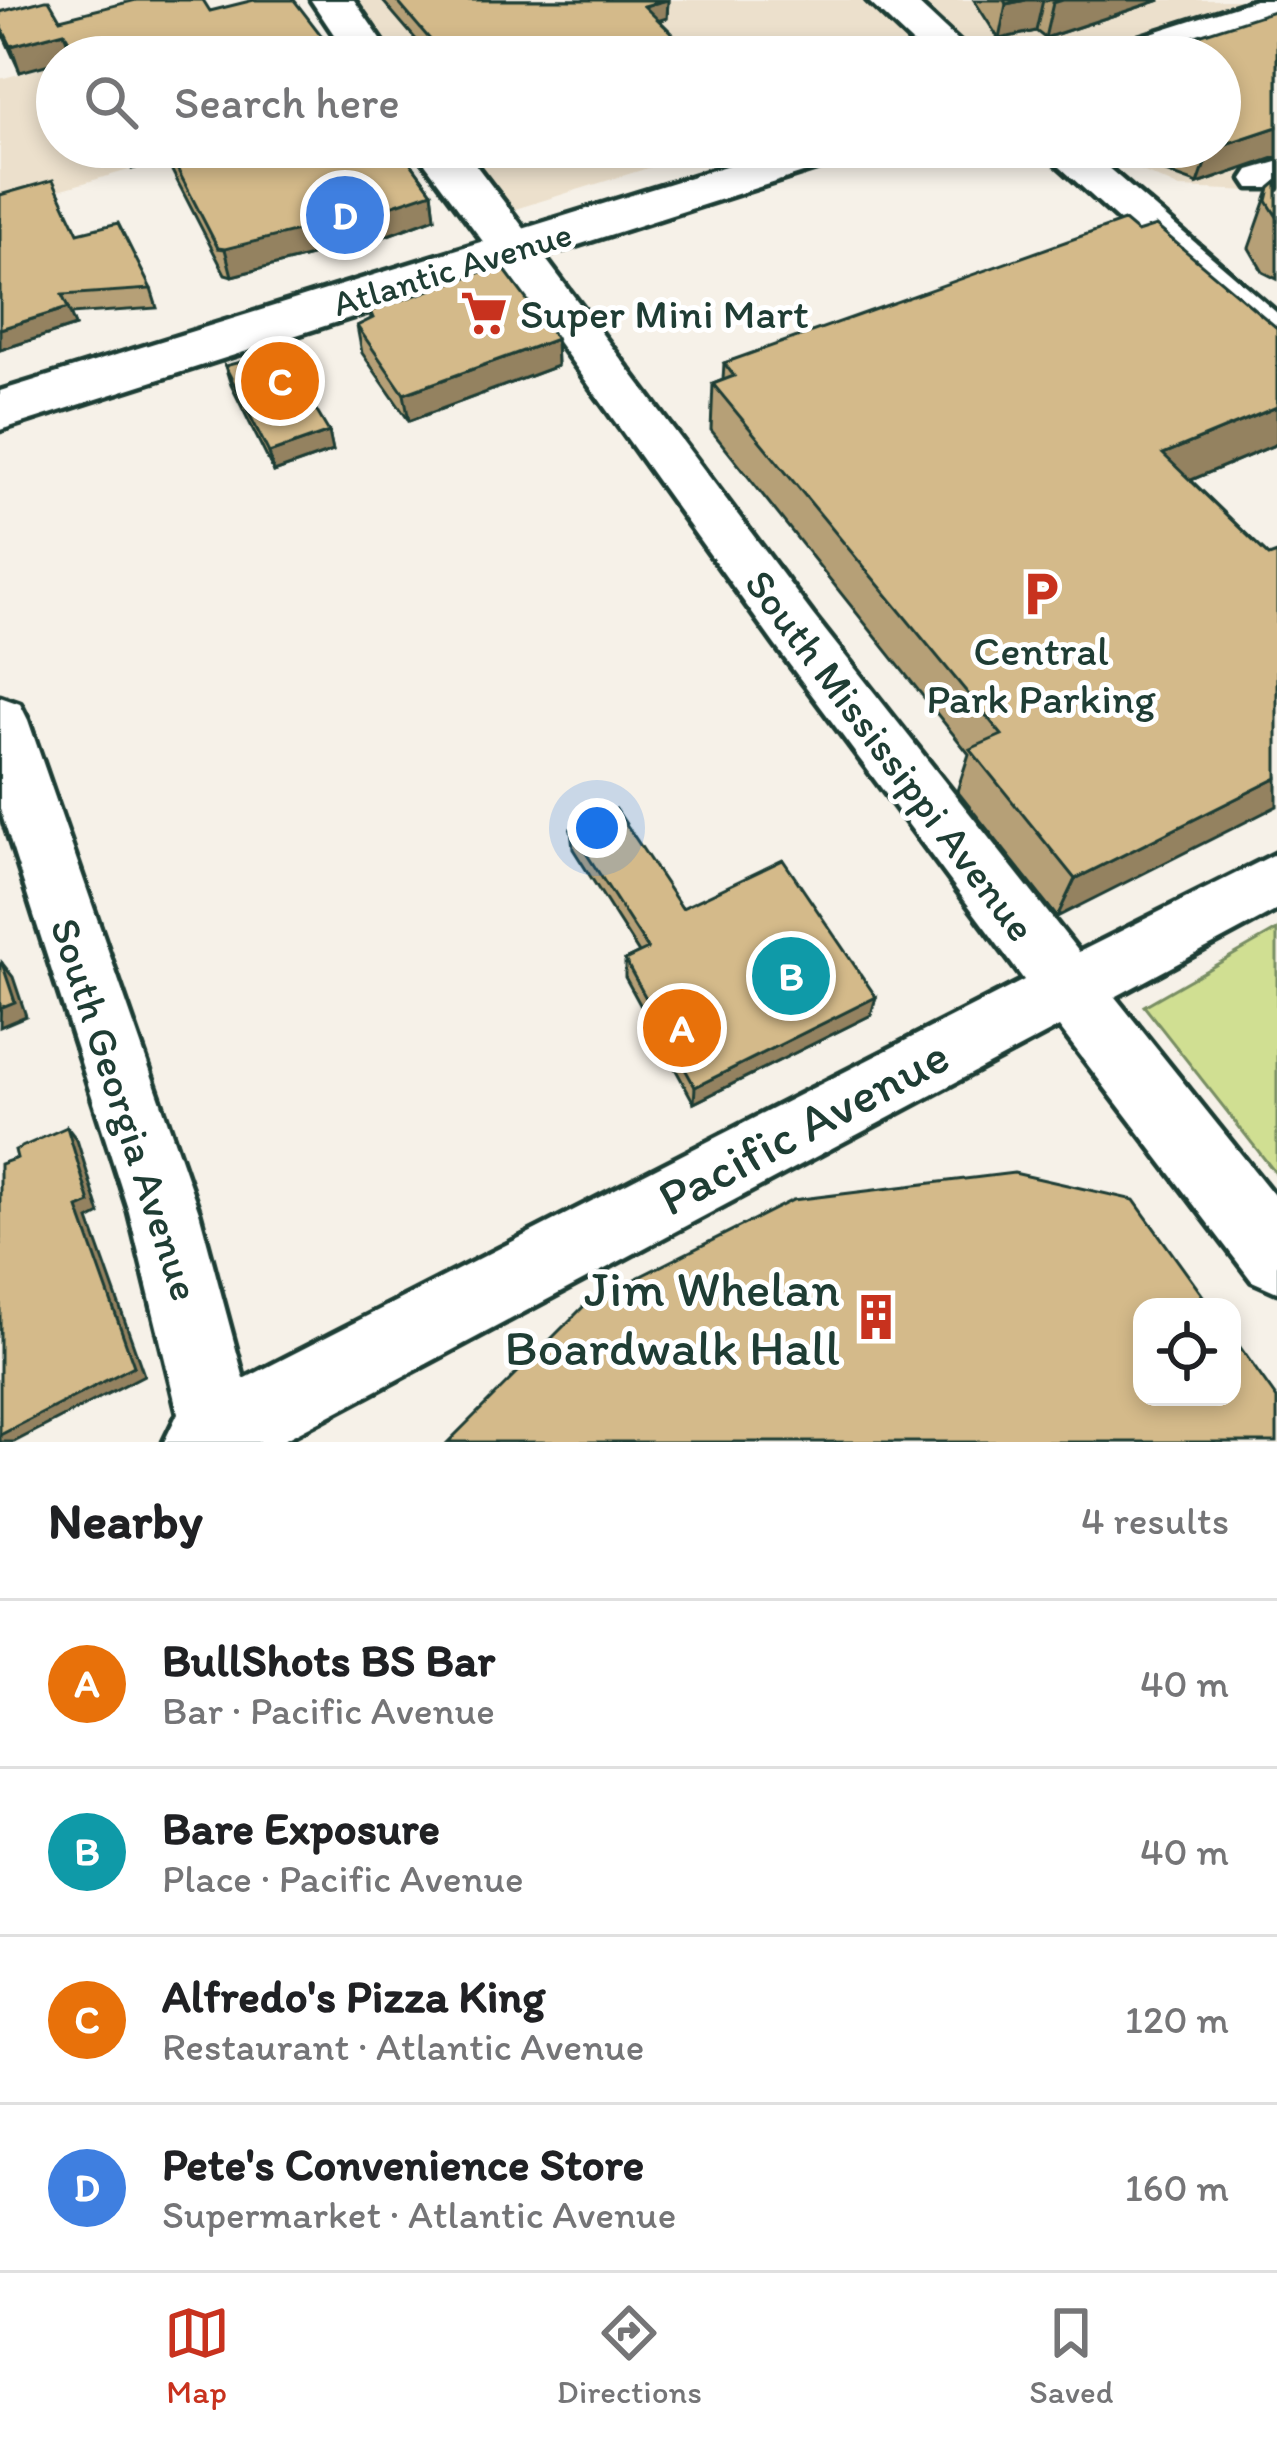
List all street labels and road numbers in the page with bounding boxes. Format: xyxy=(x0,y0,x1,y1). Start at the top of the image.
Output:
street label: Atlantic Avenue xyxy=(327,212,577,325)
street label: South Mississippi Avenue xyxy=(734,559,1047,951)
street label: South Georgia Avenue xyxy=(40,912,211,1307)
street label: Pacific Avenue xyxy=(648,1024,958,1228)

